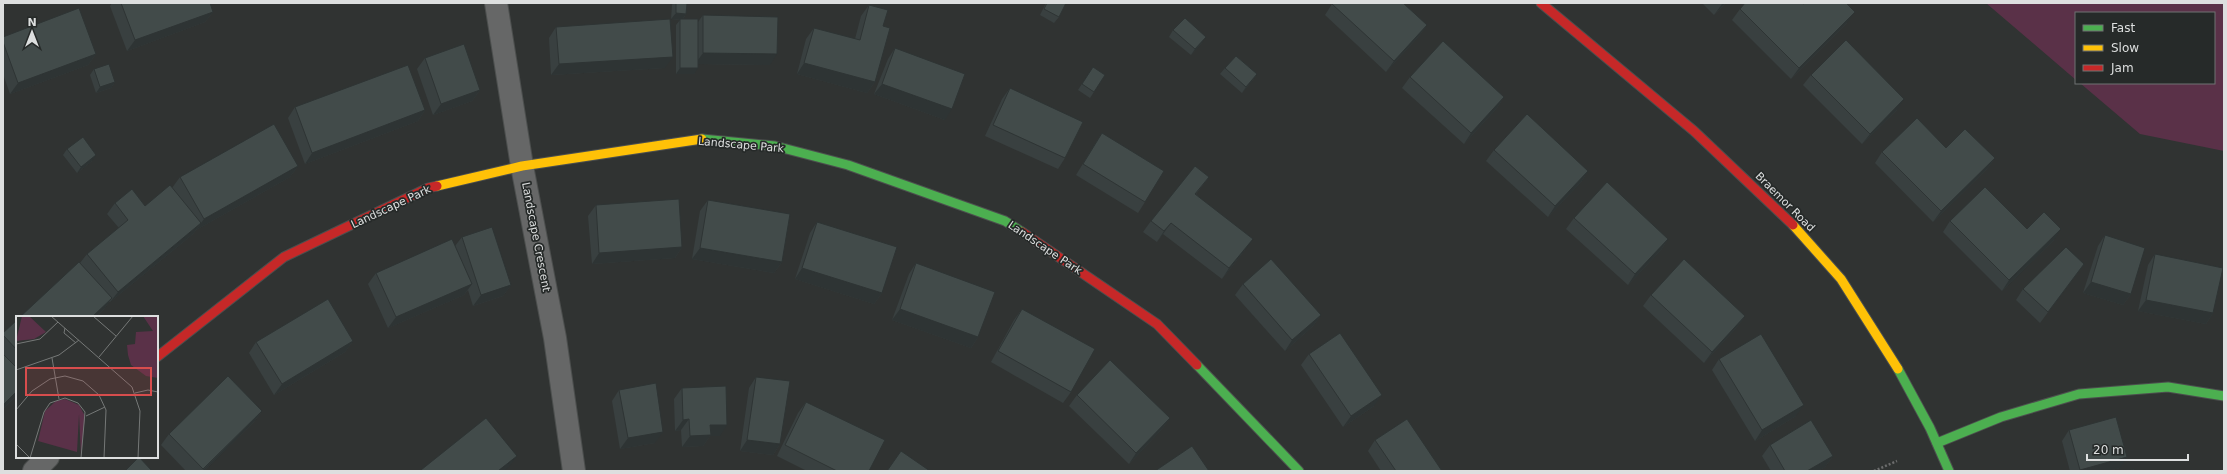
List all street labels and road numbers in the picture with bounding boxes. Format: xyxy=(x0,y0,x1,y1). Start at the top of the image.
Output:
street label: Landscape Park xyxy=(697,135,785,155)
street label: Braemor Road xyxy=(1753,170,1817,234)
street label: Landscape Crescent xyxy=(519,181,553,293)
street label: Landscape Park xyxy=(349,183,433,231)
street label: Landscape Park xyxy=(1006,218,1085,278)

